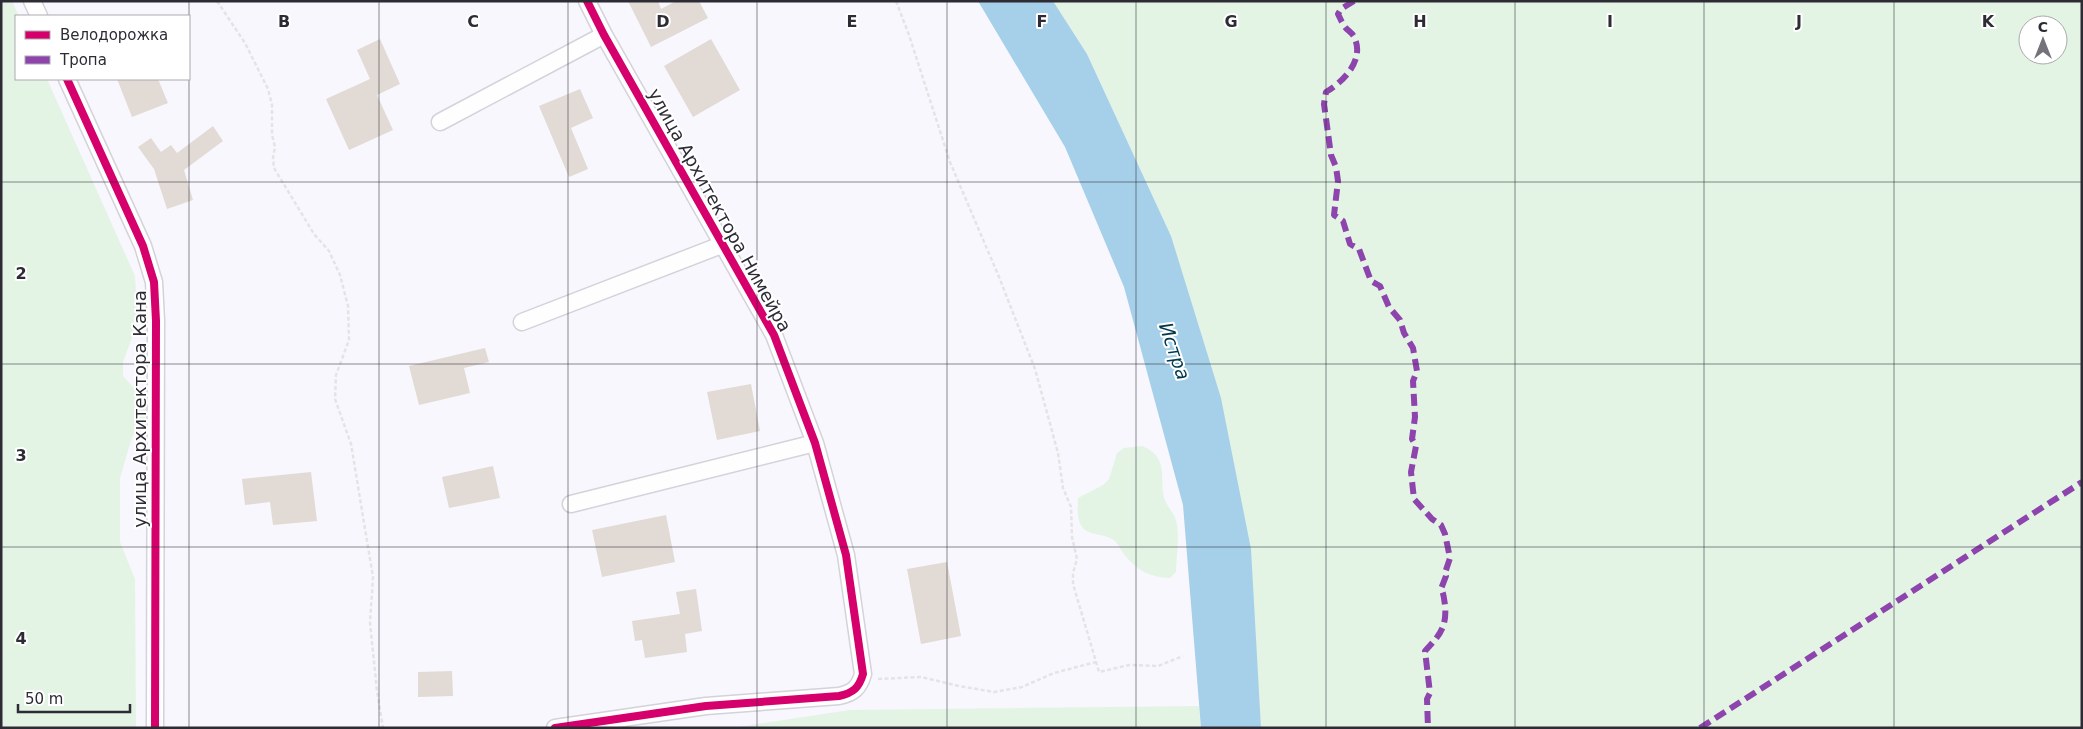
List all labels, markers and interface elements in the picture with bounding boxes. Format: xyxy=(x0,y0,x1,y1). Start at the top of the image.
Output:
text: B xyxy=(278,12,290,31)
text: C xyxy=(467,12,479,31)
text: D xyxy=(656,12,670,31)
text: E xyxy=(847,12,857,31)
text: F xyxy=(1037,12,1047,31)
text: G xyxy=(1224,12,1238,31)
text: H xyxy=(1413,12,1427,31)
text: I xyxy=(1607,12,1613,31)
text: J xyxy=(1795,12,1802,31)
text: K xyxy=(1982,12,1995,31)
legend xyxy=(15,15,190,80)
north arrow xyxy=(2018,15,2068,65)
text: С xyxy=(2038,19,2048,35)
text: Велодорожка xyxy=(60,26,168,44)
text: Тропа xyxy=(59,51,107,69)
street label: улица Архитектора Нимейра xyxy=(644,85,796,335)
text: 2 xyxy=(15,264,27,283)
street label: улица Архитектора Кана xyxy=(129,290,150,528)
water label: Истра xyxy=(1155,319,1195,383)
text: 3 xyxy=(15,446,27,465)
text: 4 xyxy=(15,629,27,648)
scale bar xyxy=(18,682,130,714)
text: 50 m xyxy=(25,690,63,708)

